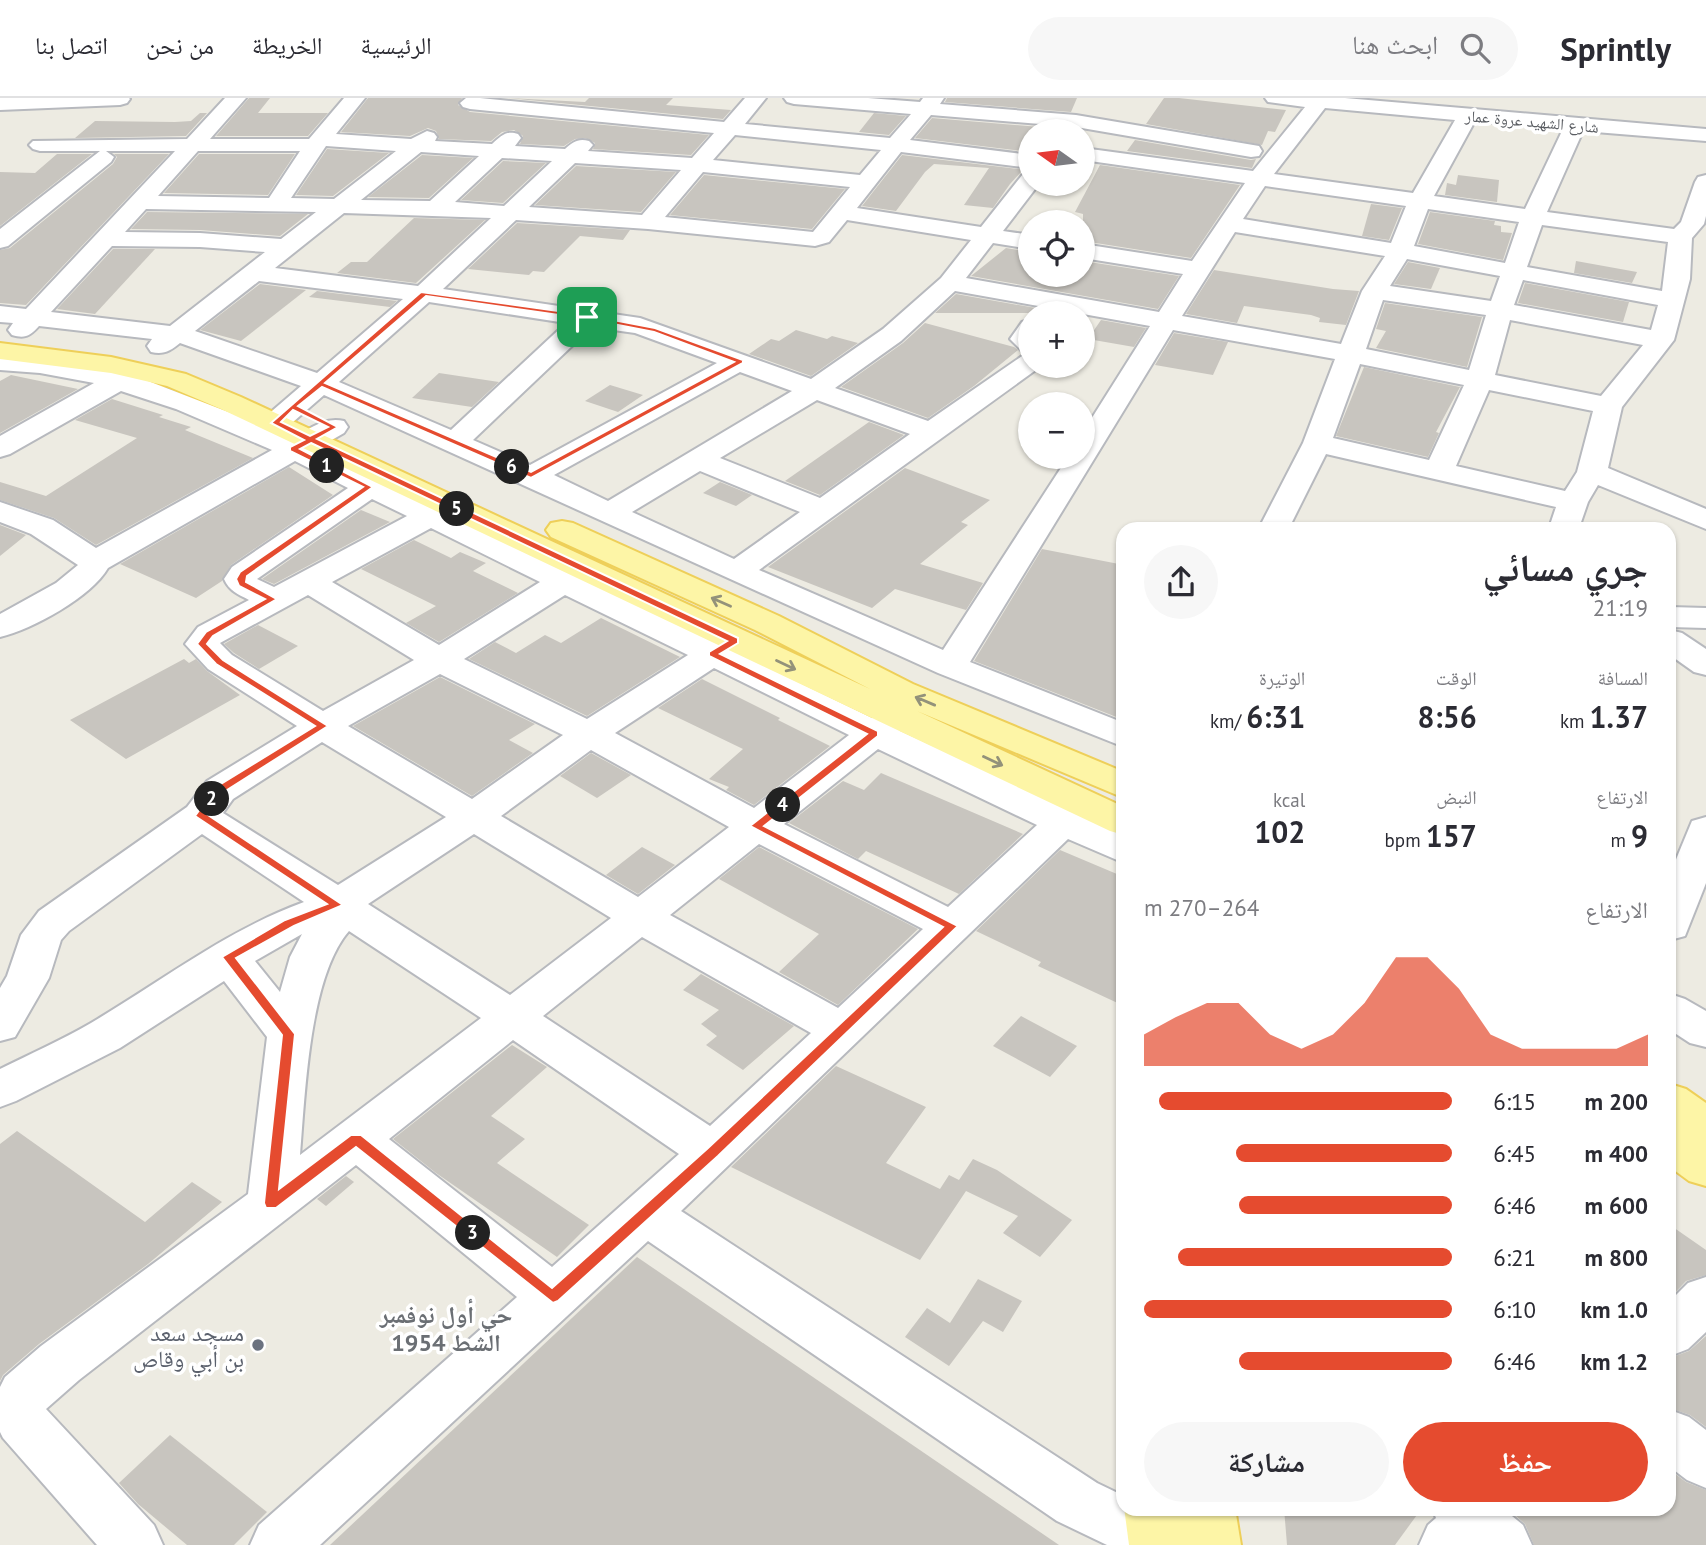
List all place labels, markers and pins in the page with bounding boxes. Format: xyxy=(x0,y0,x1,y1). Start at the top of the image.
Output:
pin xyxy=(557,287,617,347)
pin: 1 xyxy=(310,448,344,484)
pin: 6 xyxy=(494,450,530,484)
pin: 5 xyxy=(440,492,475,526)
pin: 2 xyxy=(194,782,230,816)
pin: 4 xyxy=(766,788,800,822)
pin: 3 xyxy=(456,1216,490,1250)
place label: مسجد سعد بن أبي وقاص xyxy=(133,1318,244,1377)
marker: مسجد سعد بن أبي وقاص xyxy=(250,1337,266,1353)

